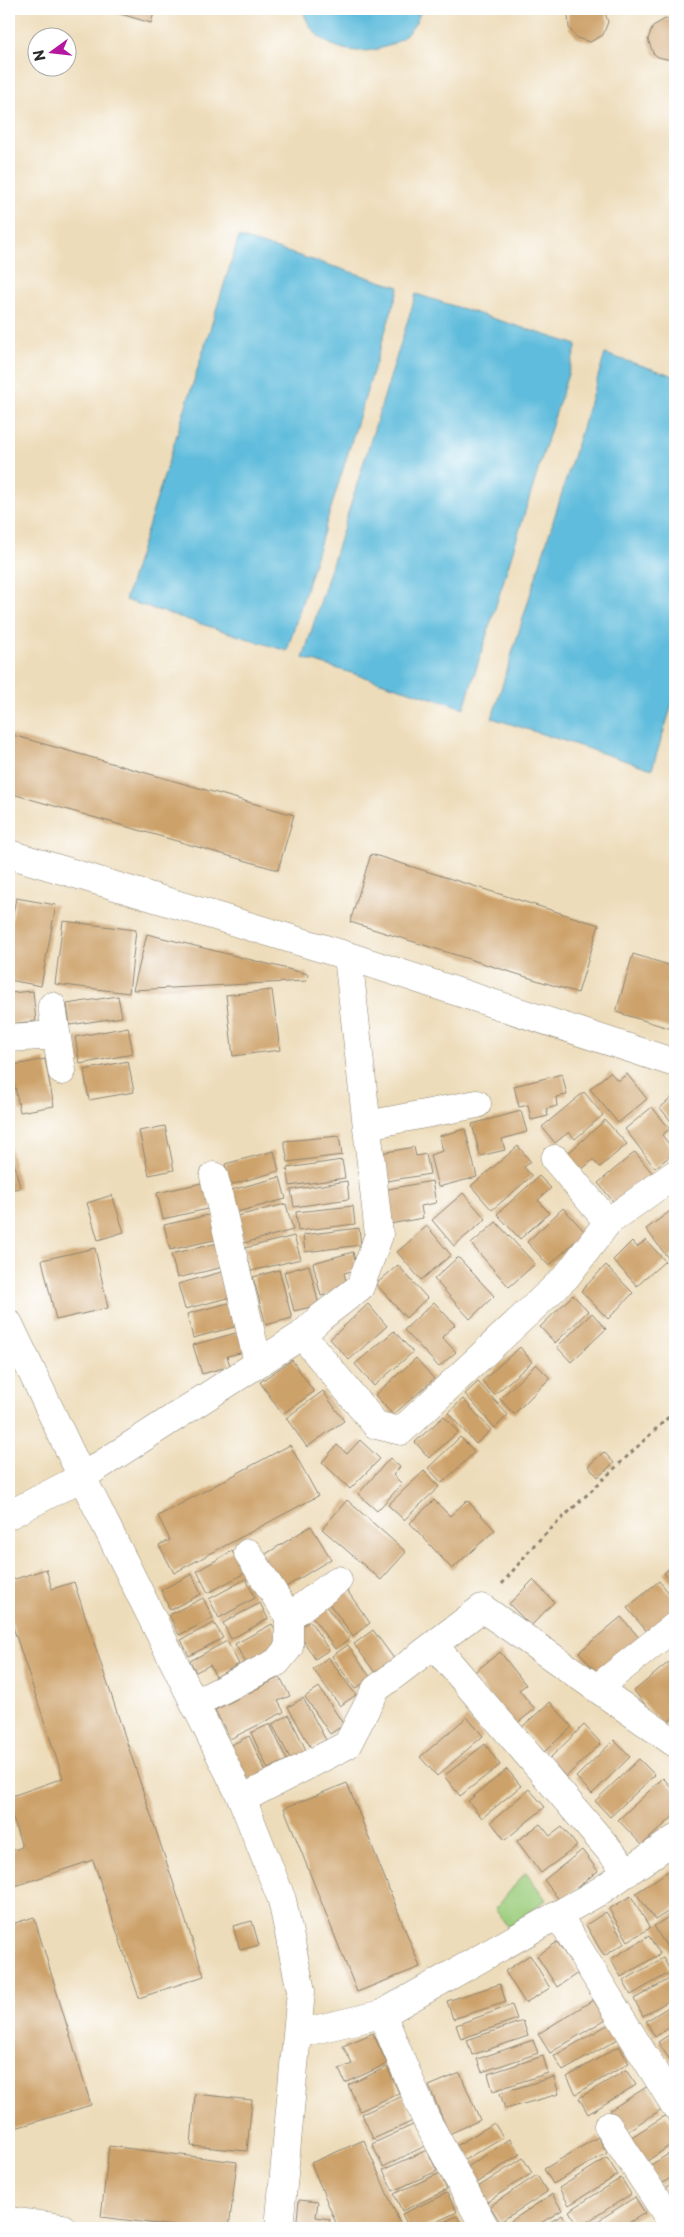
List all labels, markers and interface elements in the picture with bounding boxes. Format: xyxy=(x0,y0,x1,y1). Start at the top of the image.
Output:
north arrow xyxy=(28,28,78,78)
text: N xyxy=(27,47,51,64)

